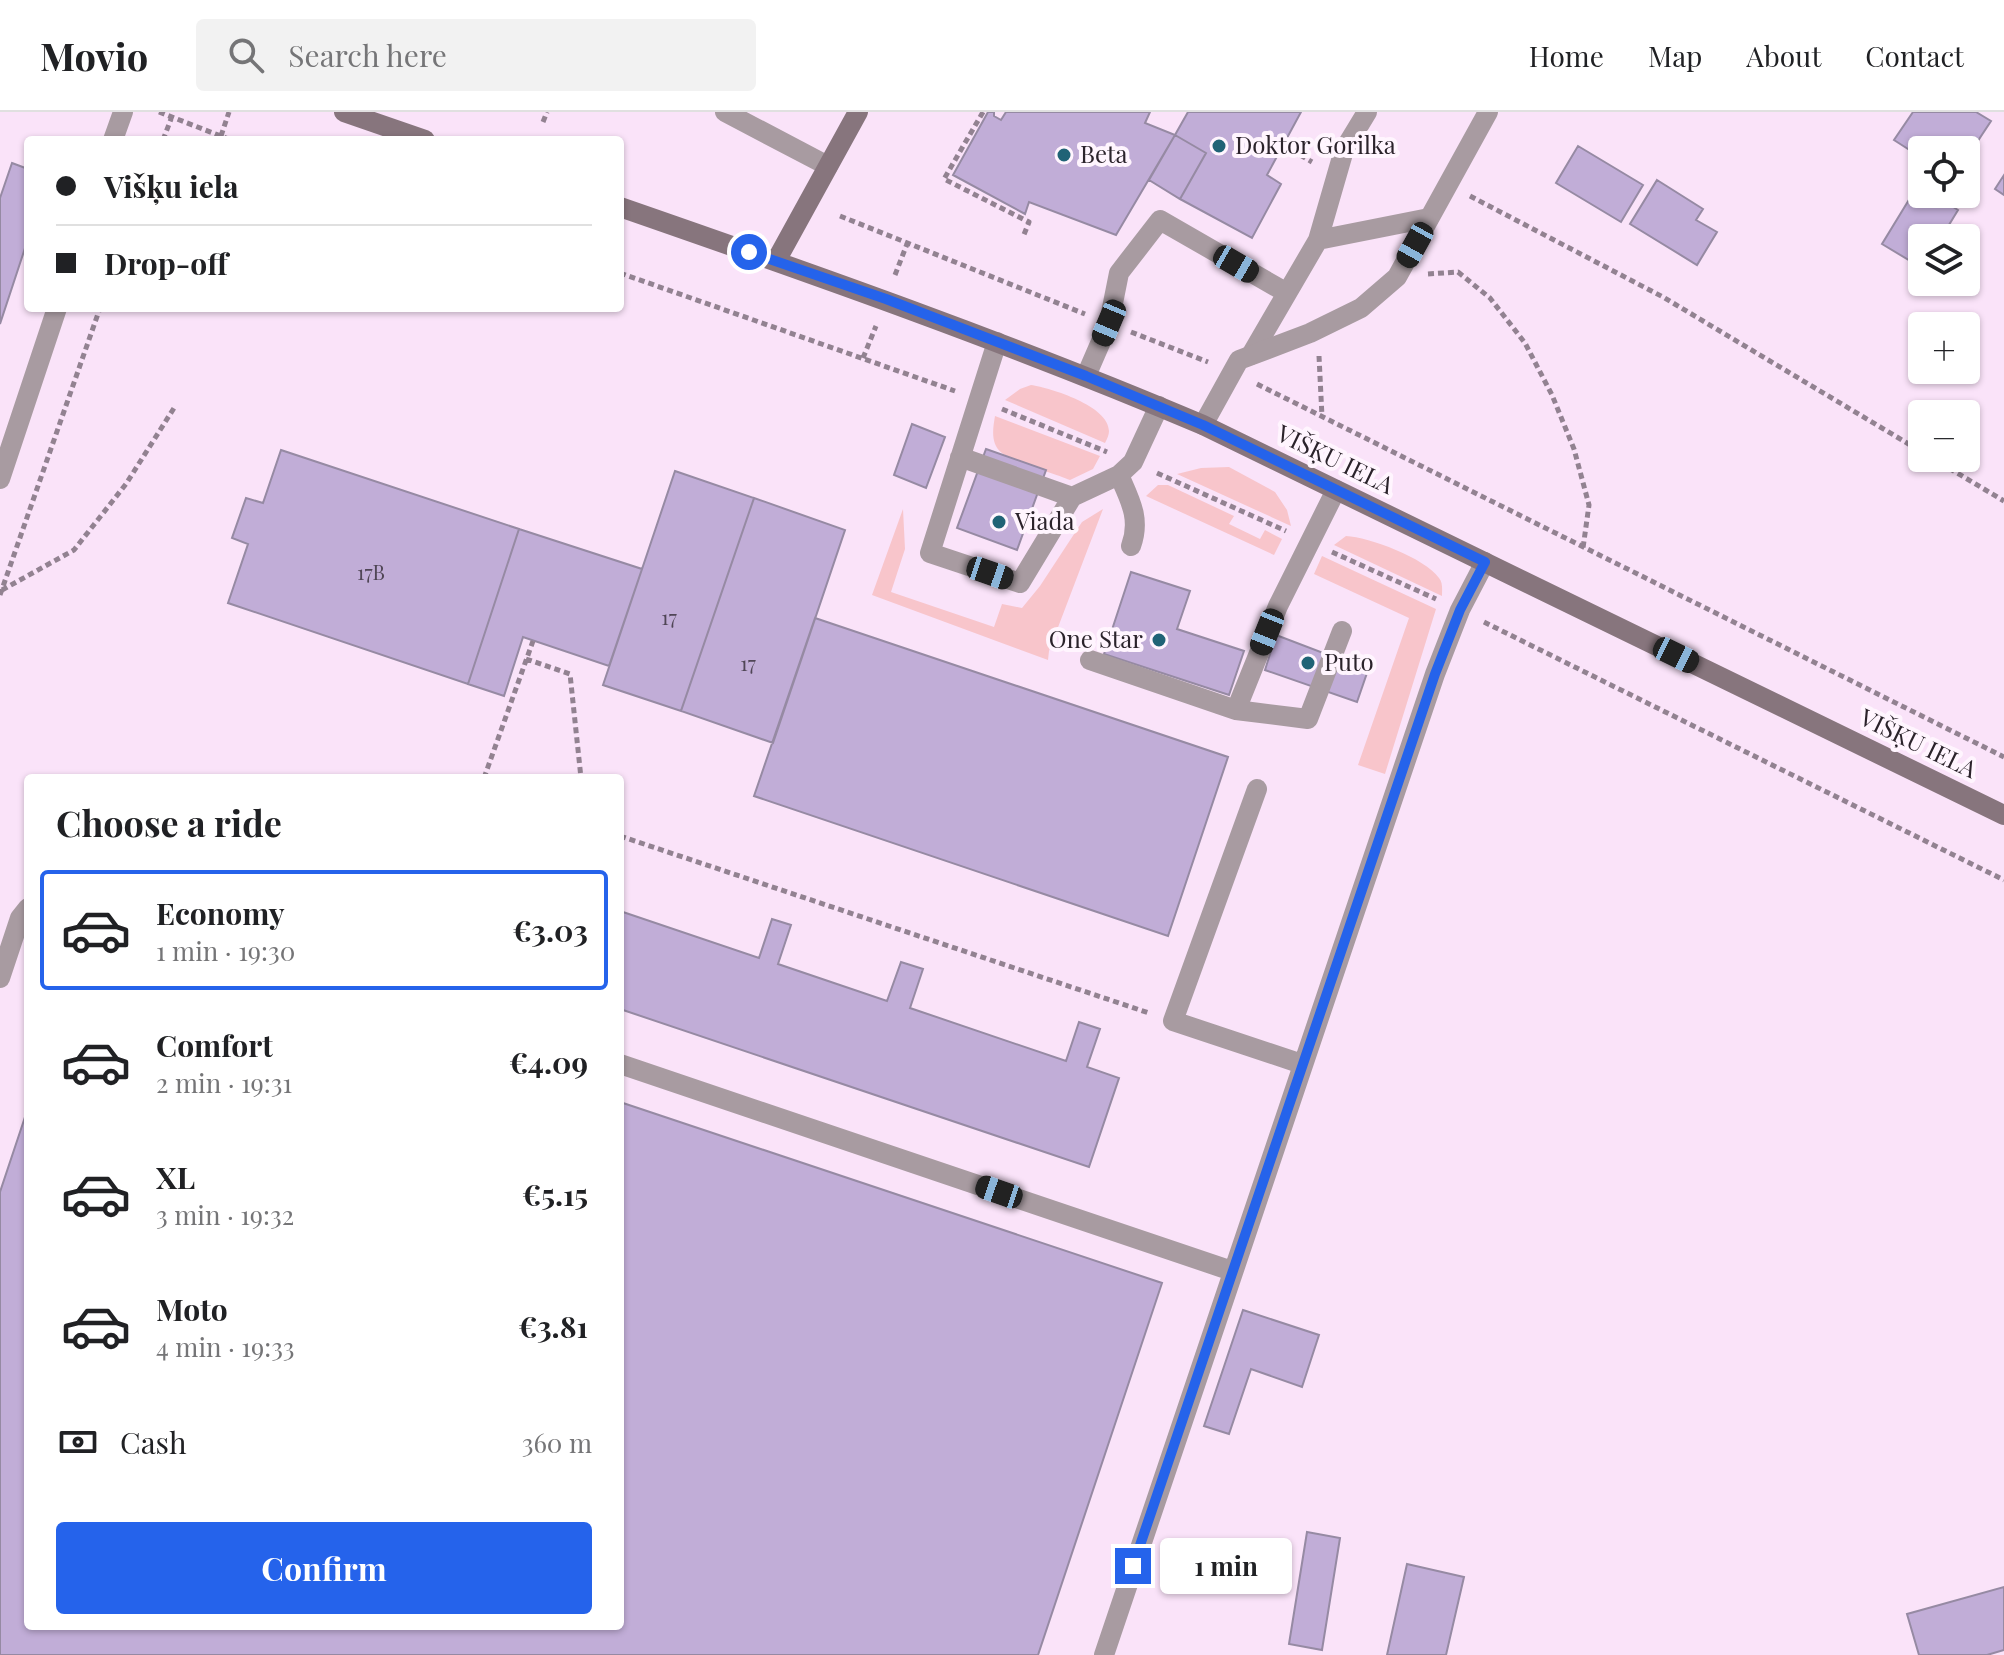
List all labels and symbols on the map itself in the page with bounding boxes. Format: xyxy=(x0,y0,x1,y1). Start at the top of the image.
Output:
place label: Doktor Gorilka xyxy=(1235,128,1396,160)
place label: Beta xyxy=(1080,137,1128,169)
marker: Doktor Gorilka xyxy=(1210,137,1228,155)
marker: Beta xyxy=(1055,146,1073,164)
car xyxy=(1393,218,1437,272)
route start xyxy=(731,234,767,270)
car xyxy=(1209,242,1263,286)
car xyxy=(1089,296,1129,350)
street label: VIŠĶU IELA xyxy=(1271,416,1400,501)
place label: Viada xyxy=(1014,504,1074,536)
marker: Viada xyxy=(990,513,1008,531)
car xyxy=(963,554,1017,592)
house number: 17B xyxy=(357,558,385,585)
house number: 17 xyxy=(661,603,677,630)
car xyxy=(1247,605,1287,659)
place label: One Star xyxy=(1049,622,1143,654)
marker: One Star xyxy=(1150,631,1168,649)
car xyxy=(1649,634,1703,676)
place label: Puto xyxy=(1324,645,1374,677)
house number: 17 xyxy=(740,649,756,676)
marker: Puto xyxy=(1299,654,1317,672)
street label: VIŠĶU IELA xyxy=(1854,700,1983,785)
car xyxy=(972,1173,1026,1211)
callout: 1 min xyxy=(1161,1538,1293,1594)
route end xyxy=(1115,1548,1151,1584)

